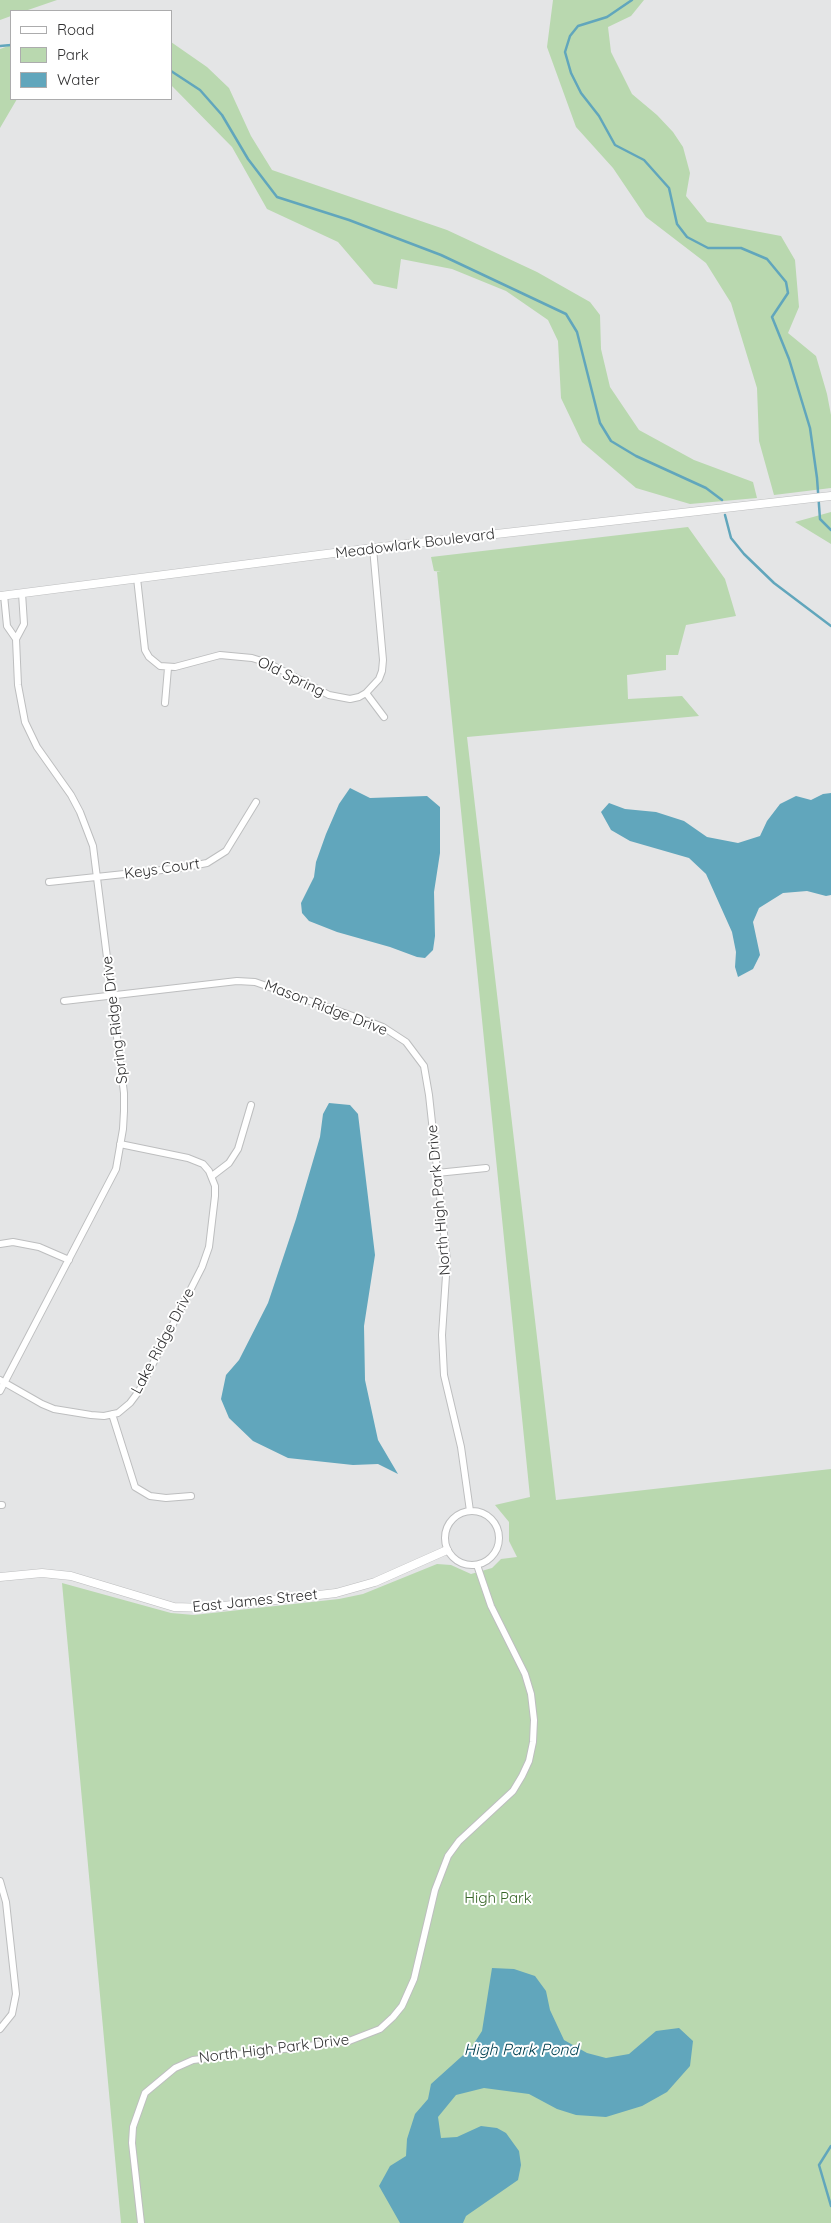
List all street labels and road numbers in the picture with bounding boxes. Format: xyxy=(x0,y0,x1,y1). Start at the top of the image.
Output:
street label: Meadowlark Boulevard xyxy=(334,525,496,563)
street label: Old Spring xyxy=(254,653,328,701)
street label: Keys Court xyxy=(123,855,201,883)
street label: Spring Ridge Drive xyxy=(98,955,132,1085)
street label: Mason Ridge Drive xyxy=(262,976,390,1040)
street label: North High Park Drive xyxy=(423,1124,455,1276)
street label: Lake Ridge Drive xyxy=(127,1285,199,1397)
street label: East James Street xyxy=(192,1585,318,1617)
street label: North High Park Drive xyxy=(198,2031,350,2067)

